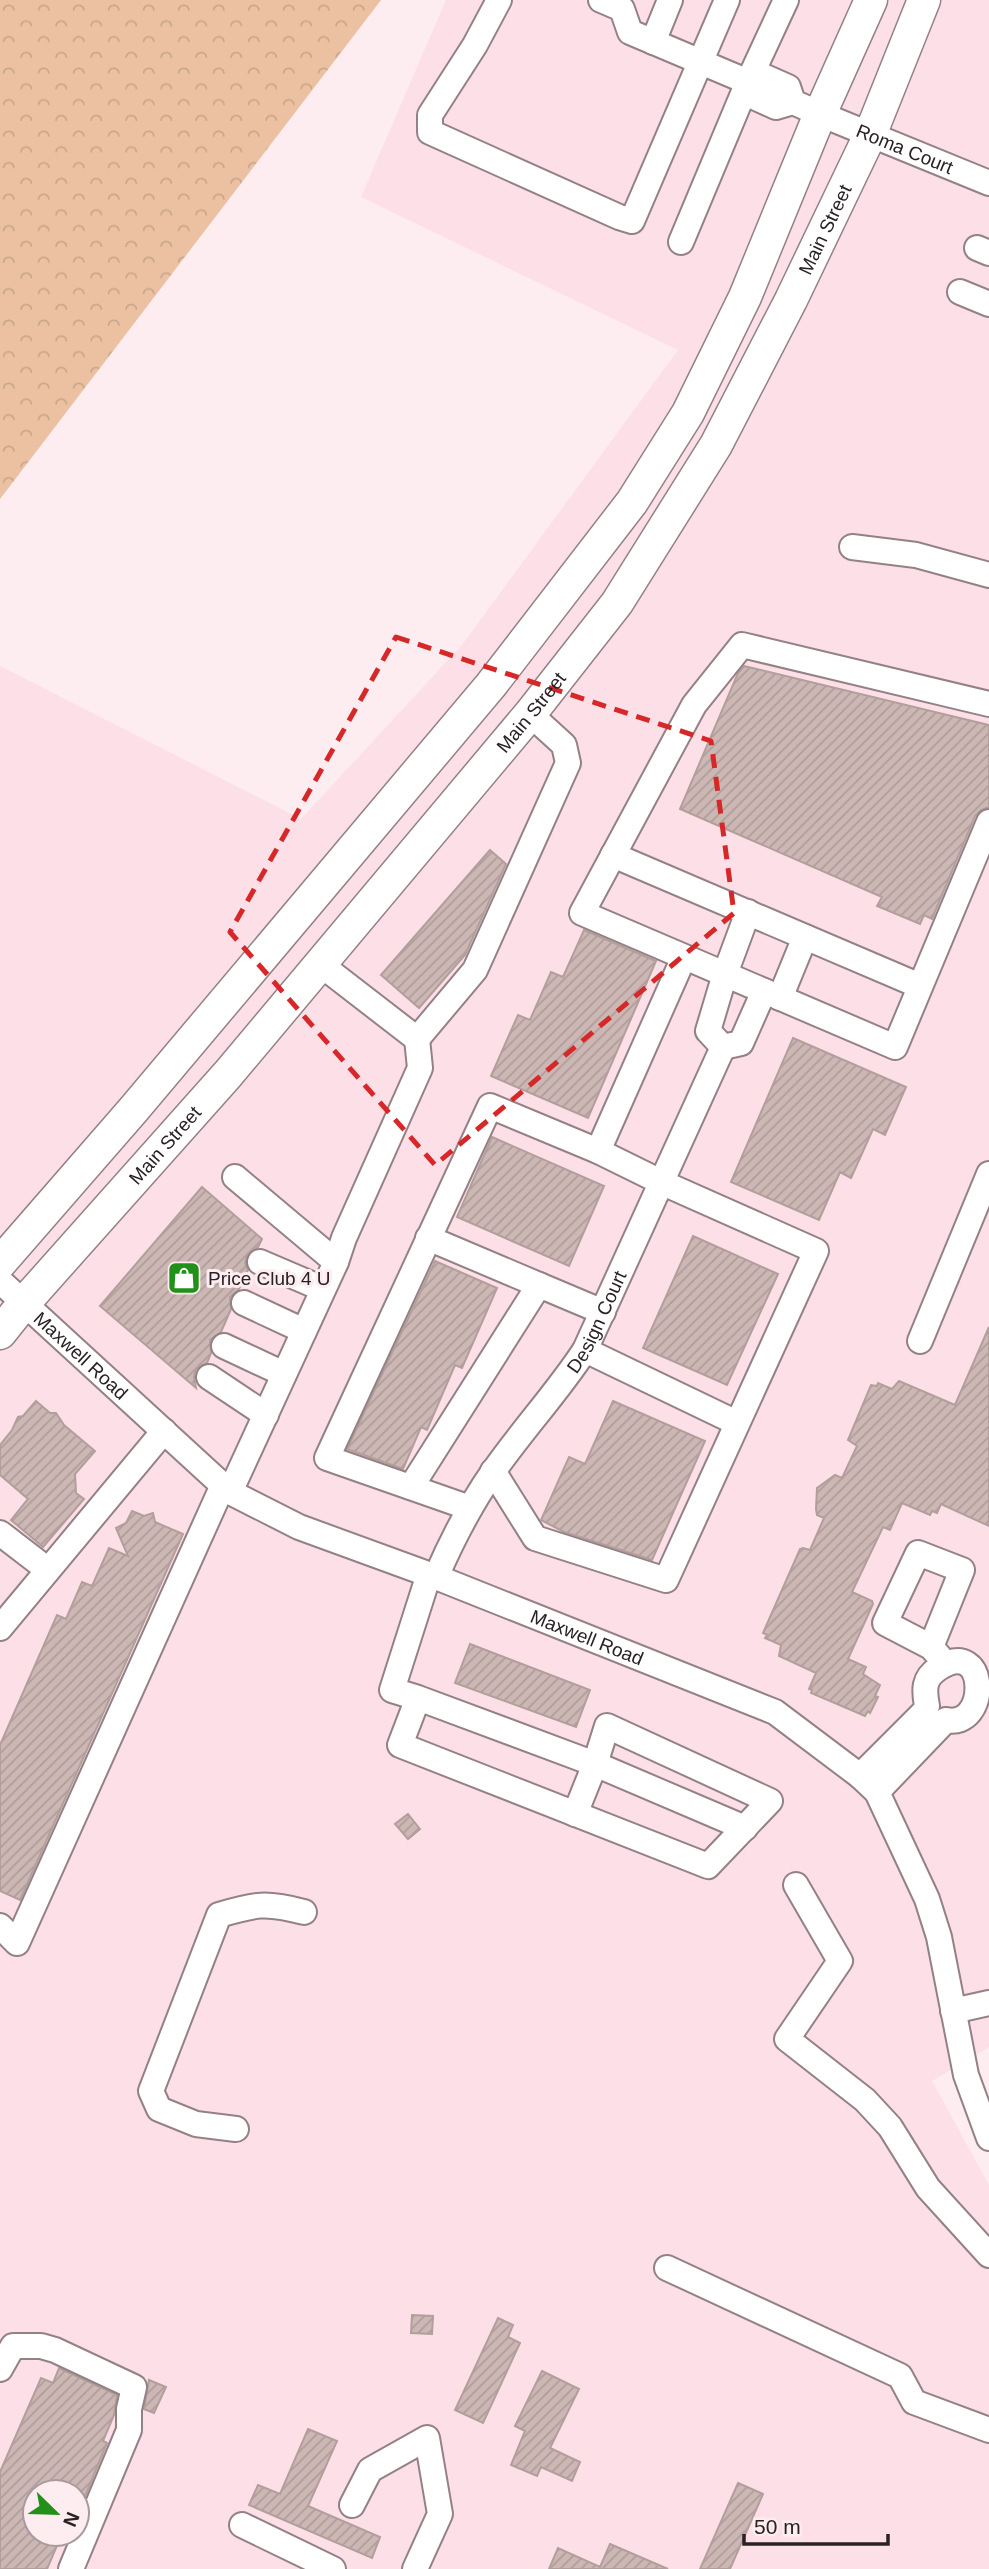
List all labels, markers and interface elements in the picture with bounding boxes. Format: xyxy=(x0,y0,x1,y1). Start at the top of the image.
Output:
street label: Roma Court xyxy=(853,120,957,178)
street label: Main Street xyxy=(794,180,856,278)
street label: Main Street xyxy=(492,667,570,756)
street label: Main Street xyxy=(125,1101,205,1188)
shop icon: Price Club 4 U xyxy=(165,1259,203,1297)
street label: Design Court xyxy=(562,1267,630,1377)
place label: Price Club 4 U xyxy=(208,1268,331,1289)
street label: Maxwell Road xyxy=(30,1307,132,1403)
street label: Maxwell Road xyxy=(528,1605,646,1669)
north arrow xyxy=(21,2478,91,2548)
scale bar xyxy=(744,2502,888,2546)
text: N xyxy=(59,2509,84,2530)
text: 50 m xyxy=(754,2515,801,2538)

